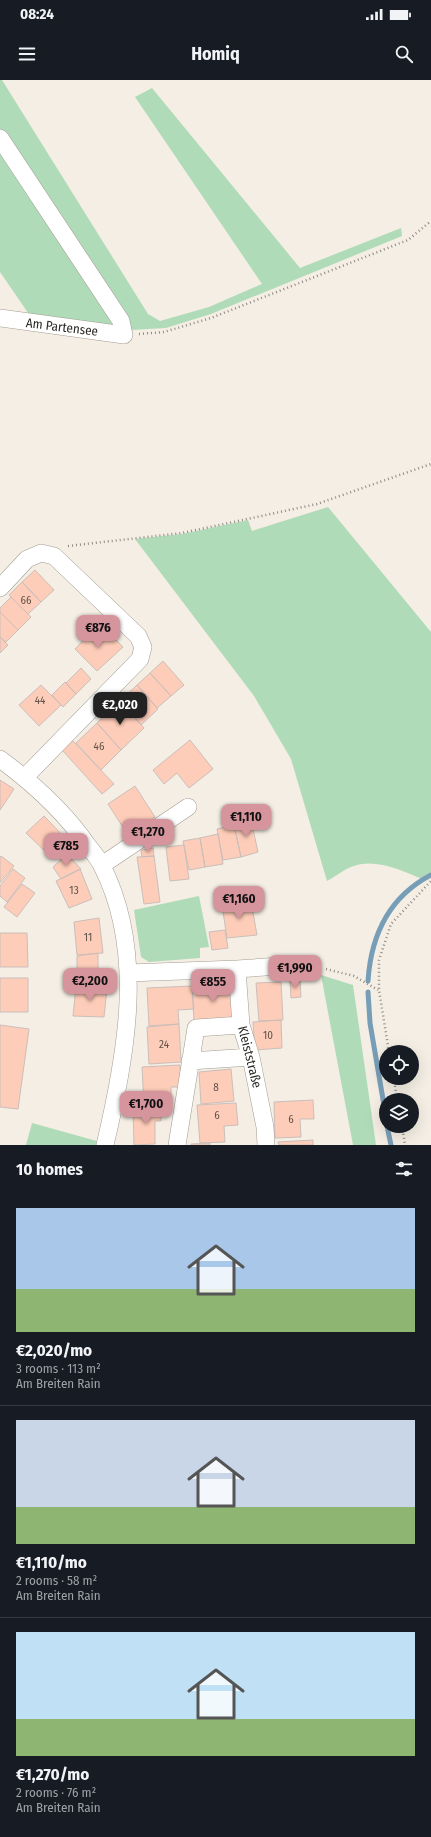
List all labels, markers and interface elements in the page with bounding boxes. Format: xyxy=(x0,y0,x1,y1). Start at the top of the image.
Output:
text: 08:24 xyxy=(20,5,54,23)
icon: menu xyxy=(16,43,38,65)
text: Homiq xyxy=(191,43,240,65)
icon: search xyxy=(393,43,415,65)
street label: Am Partensee xyxy=(25,315,99,339)
house number: 66 xyxy=(21,594,32,607)
pin: €876 xyxy=(74,615,122,649)
text: €876 xyxy=(85,620,111,635)
pin: €2,020 xyxy=(87,692,153,726)
house number: 44 xyxy=(35,694,46,707)
text: €2,020 xyxy=(102,697,138,712)
house number: 46 xyxy=(94,740,105,753)
pin: €1,110 xyxy=(213,804,279,838)
text: €1,110 xyxy=(230,809,262,824)
pin: €1,270 xyxy=(115,819,181,853)
text: €1,270 xyxy=(131,824,165,839)
pin: €785 xyxy=(42,833,90,867)
text: €785 xyxy=(53,838,79,853)
house number: 13 xyxy=(69,884,79,897)
pin: €1,160 xyxy=(206,886,272,920)
text: €1,160 xyxy=(222,891,256,906)
house number: 11 xyxy=(84,931,92,944)
pin: €1,990 xyxy=(262,955,328,989)
text: €1,990 xyxy=(277,960,313,975)
pin: €2,200 xyxy=(57,968,123,1002)
pin: €855 xyxy=(189,969,237,1003)
text: €2,200 xyxy=(72,973,108,988)
text: €855 xyxy=(200,974,226,989)
street label: Kleiststraße xyxy=(235,1024,265,1090)
house number: 10 xyxy=(263,1029,273,1042)
house number: 24 xyxy=(159,1038,170,1051)
map controls xyxy=(379,1045,419,1133)
button: locate xyxy=(379,1045,419,1085)
house number: 8 xyxy=(213,1081,219,1094)
pin: €1,700 xyxy=(113,1091,179,1125)
button: layers xyxy=(379,1093,419,1133)
text: €1,700 xyxy=(129,1096,163,1111)
house number: 6 xyxy=(214,1109,220,1122)
house number: 6 xyxy=(288,1113,294,1126)
icon: filters xyxy=(393,1158,415,1180)
text: 10 homes xyxy=(16,1159,83,1180)
icon: home xyxy=(180,1234,252,1306)
text: €2,020/mo xyxy=(16,1340,92,1361)
text: 3 rooms · 113 m² xyxy=(16,1361,101,1376)
text: Am Breiten Rain xyxy=(16,1376,101,1391)
icon: home xyxy=(180,1446,252,1518)
text: €1,110/mo xyxy=(16,1552,87,1573)
text: 2 rooms · 58 m² xyxy=(16,1573,97,1588)
text: Am Breiten Rain xyxy=(16,1588,101,1603)
icon: home xyxy=(180,1658,252,1730)
text: €1,270/mo xyxy=(16,1764,89,1785)
text: 2 rooms · 76 m² xyxy=(16,1785,96,1800)
text: Am Breiten Rain xyxy=(16,1800,101,1815)

